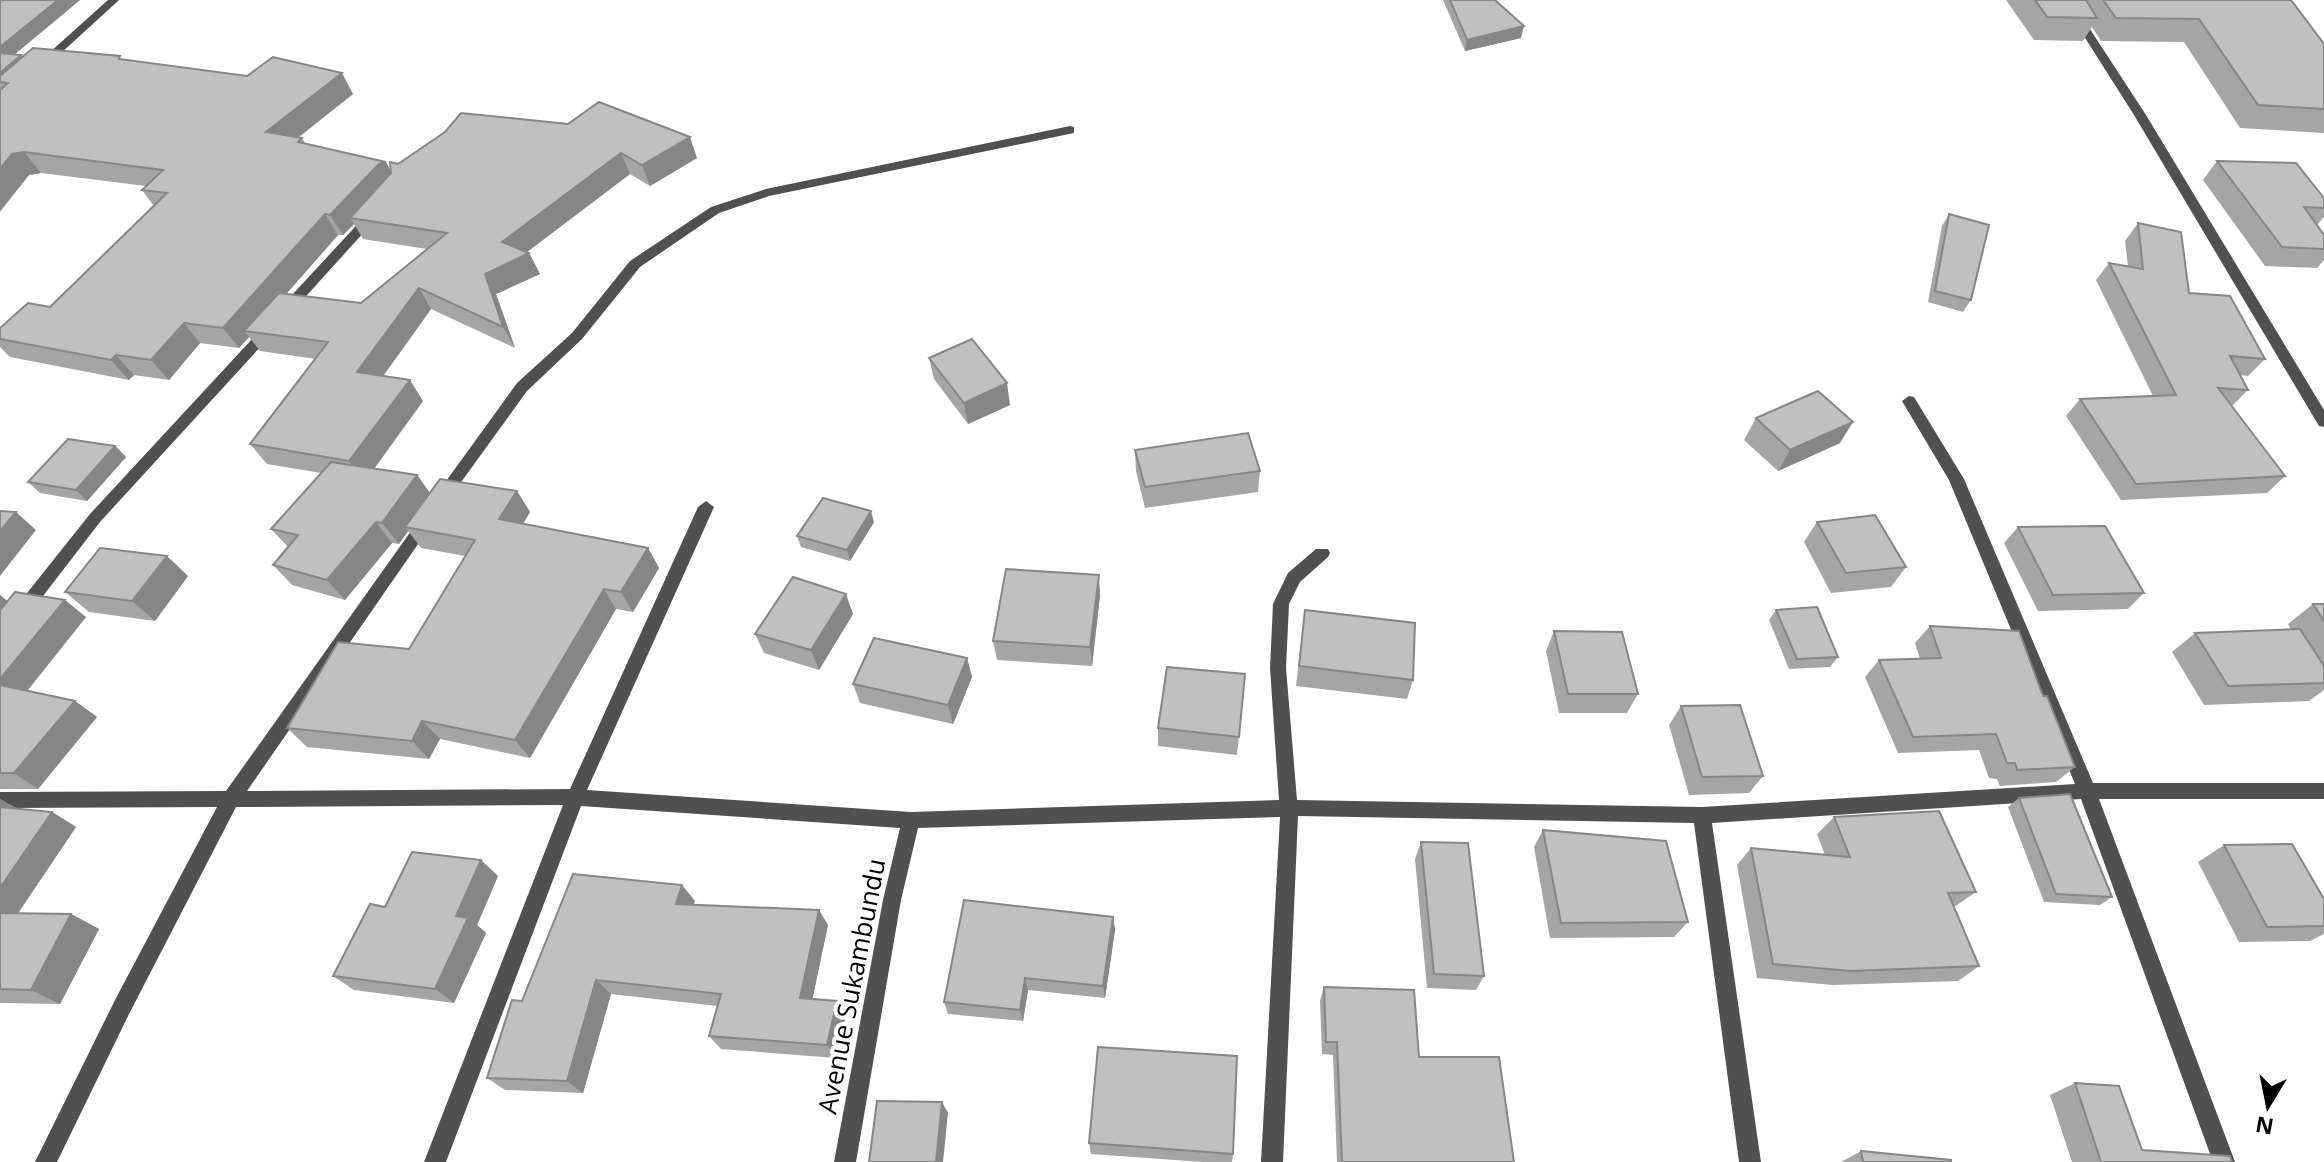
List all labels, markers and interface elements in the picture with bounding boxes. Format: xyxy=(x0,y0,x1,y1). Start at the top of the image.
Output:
street label: Avenue Sukambundu xyxy=(809,855,893,1117)
north arrow xyxy=(2228,1066,2308,1146)
text: N xyxy=(2253,1110,2276,1143)

